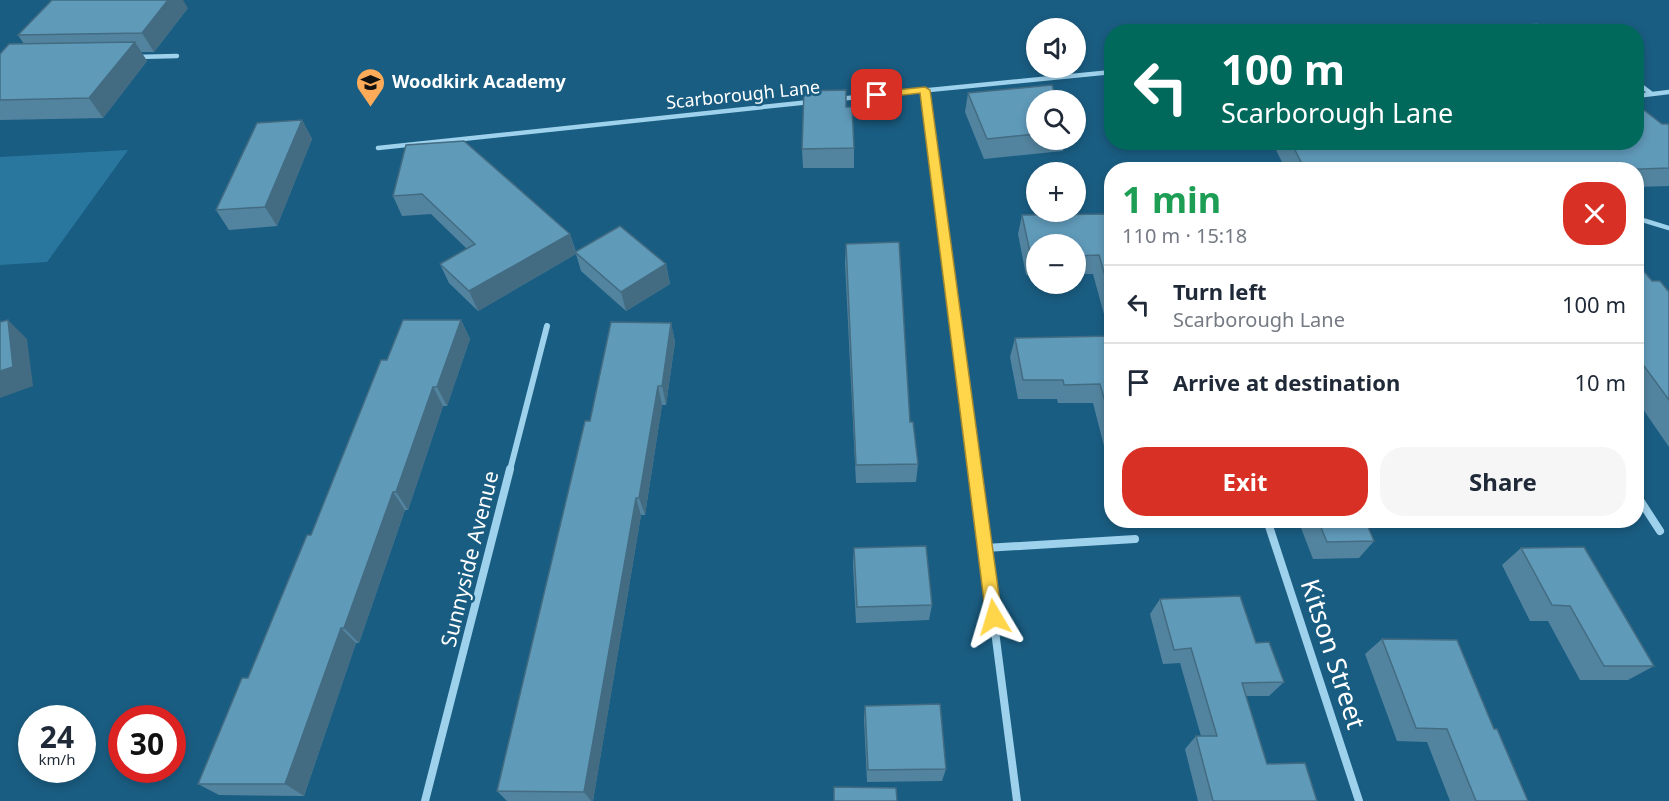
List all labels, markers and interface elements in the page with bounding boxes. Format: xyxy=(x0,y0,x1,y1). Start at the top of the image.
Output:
map controls xyxy=(1026,18,1086,294)
button: sound xyxy=(1026,18,1086,78)
text: 100 m xyxy=(1221,40,1345,97)
icon: left xyxy=(1122,48,1200,126)
school or university icon: Woodkirk Academy xyxy=(355,66,387,108)
place label: Woodkirk Academy xyxy=(392,69,567,93)
pin xyxy=(851,69,902,120)
street label: Scarborough Lane xyxy=(665,74,821,114)
icon: arrive xyxy=(860,78,893,111)
button: search xyxy=(1026,90,1086,150)
text: Scarborough Lane xyxy=(1221,94,1453,131)
button: + xyxy=(1026,162,1086,222)
text: 1 min xyxy=(1122,175,1221,224)
button: close xyxy=(1563,182,1626,245)
text: 110 m · 15:18 xyxy=(1122,222,1247,249)
button: − xyxy=(1026,234,1086,294)
text: Turn left xyxy=(1173,276,1267,306)
icon: left xyxy=(1122,288,1155,321)
text: 100 m xyxy=(1562,289,1626,319)
text: Scarborough Lane xyxy=(1173,306,1345,333)
icon: arrive xyxy=(1122,366,1155,399)
text: Arrive at destination xyxy=(1173,367,1400,397)
text: 10 m xyxy=(1575,367,1626,397)
button: Exit xyxy=(1122,447,1368,516)
button: Share xyxy=(1380,447,1626,516)
street label: Sunnyside Avenue xyxy=(434,468,504,650)
street label: Kitson Street xyxy=(1293,574,1375,733)
position arrow xyxy=(962,585,1026,649)
speed limit sign: 30 xyxy=(108,705,186,783)
text: 24 xyxy=(40,716,74,757)
text: km/h xyxy=(39,749,75,769)

